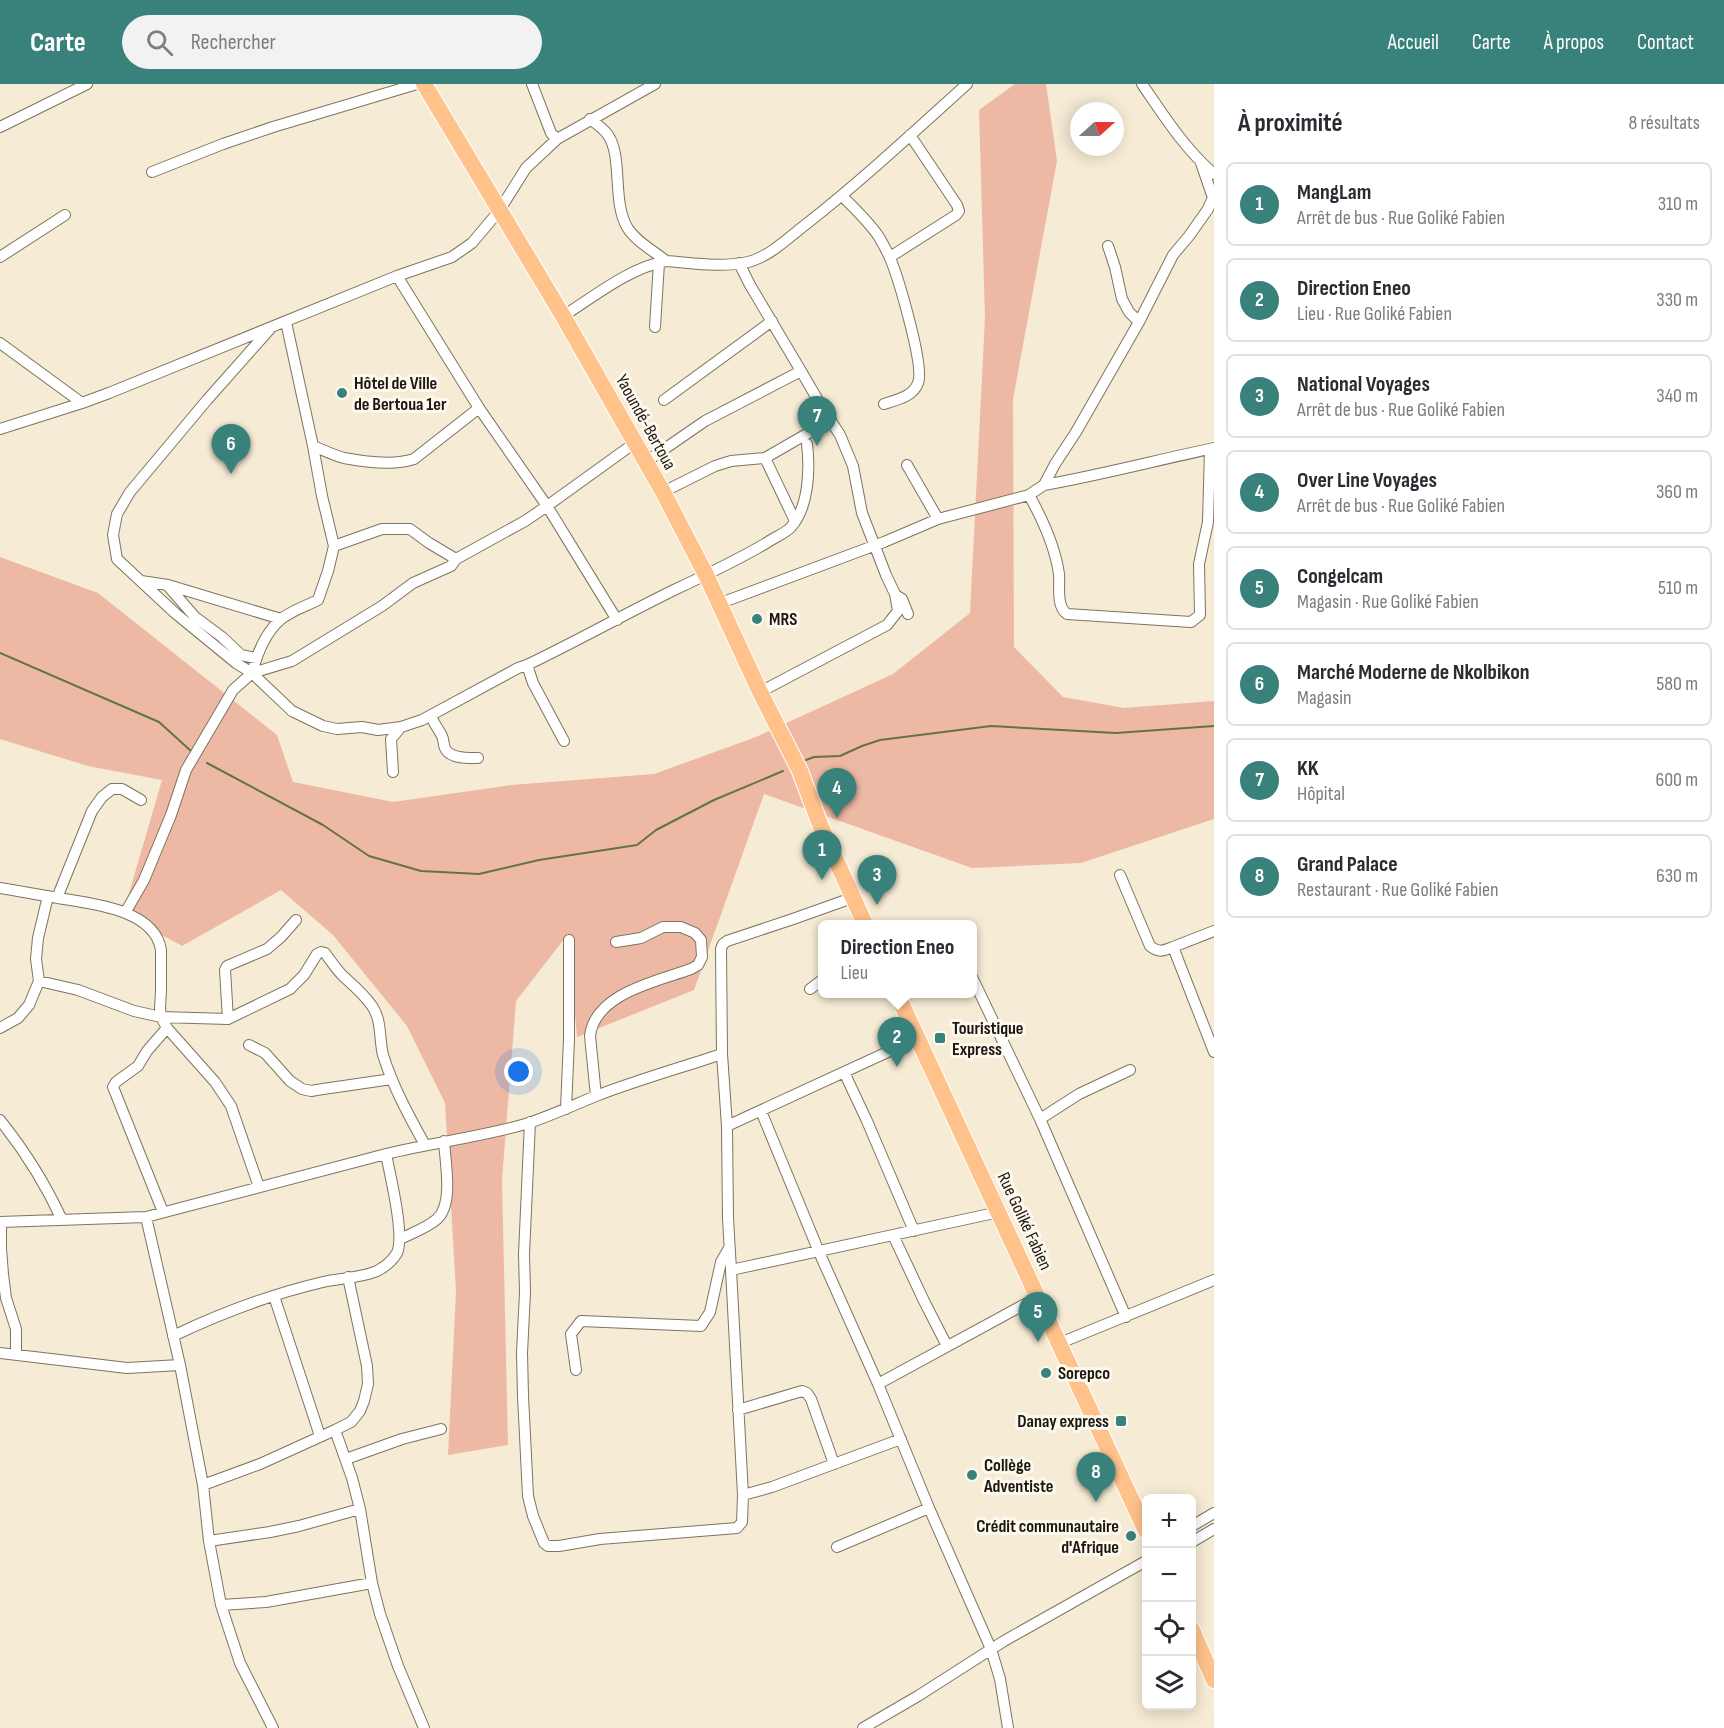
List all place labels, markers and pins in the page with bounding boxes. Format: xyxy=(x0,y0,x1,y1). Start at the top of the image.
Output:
place label: Hôtel de Ville de Bertoua 1er xyxy=(354,373,447,415)
marker: Hôtel de Ville de Bertoua 1er xyxy=(335,386,349,400)
pin: 7 xyxy=(798,396,836,446)
pin: 6 xyxy=(212,424,250,474)
place label: MRS xyxy=(769,609,797,630)
marker: MRS xyxy=(750,612,764,626)
pin: 4 xyxy=(818,768,856,818)
pin: 1 xyxy=(802,830,842,880)
pin: 3 xyxy=(858,856,896,905)
pin: 2 xyxy=(878,1018,916,1067)
place label: Touristique Express xyxy=(952,1018,1024,1060)
marker: Touristique Express xyxy=(933,1031,947,1045)
pin: 5 xyxy=(1018,1292,1058,1342)
place label: Sorepco xyxy=(1058,1363,1110,1384)
marker: Sorepco xyxy=(1039,1366,1053,1380)
place label: Danay express xyxy=(1017,1411,1109,1432)
marker: Danay express xyxy=(1114,1414,1128,1428)
pin: 8 xyxy=(1076,1452,1116,1502)
place label: Collège Adventiste xyxy=(983,1455,1053,1497)
marker: Collège Adventiste xyxy=(965,1468,979,1482)
place label: Crédit communautaire d'Afrique xyxy=(976,1516,1119,1558)
marker: Crédit communautaire d'Afrique xyxy=(1124,1529,1138,1543)

